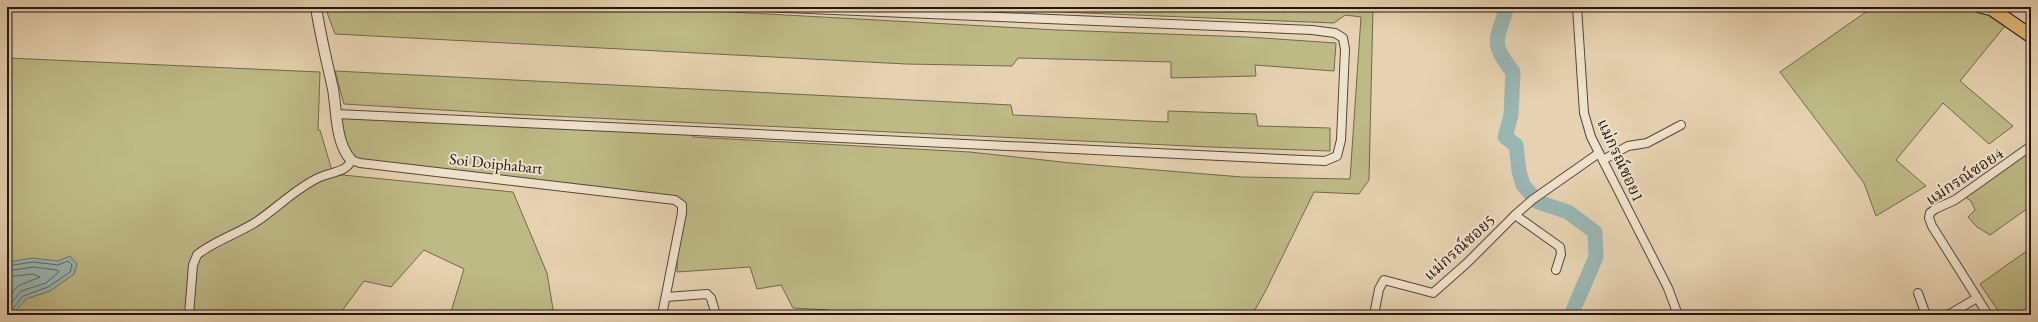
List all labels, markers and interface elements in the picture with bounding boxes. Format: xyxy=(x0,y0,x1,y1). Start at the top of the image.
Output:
street label: แม่กรณ์ซอย1 xyxy=(1592,115,1649,205)
street label: แม่กรณ์ซอย4 xyxy=(1921,142,2008,210)
street label: Soi Doiphabart xyxy=(448,148,544,179)
street label: แม่กรณ์ซอย5 xyxy=(1419,210,1500,285)

